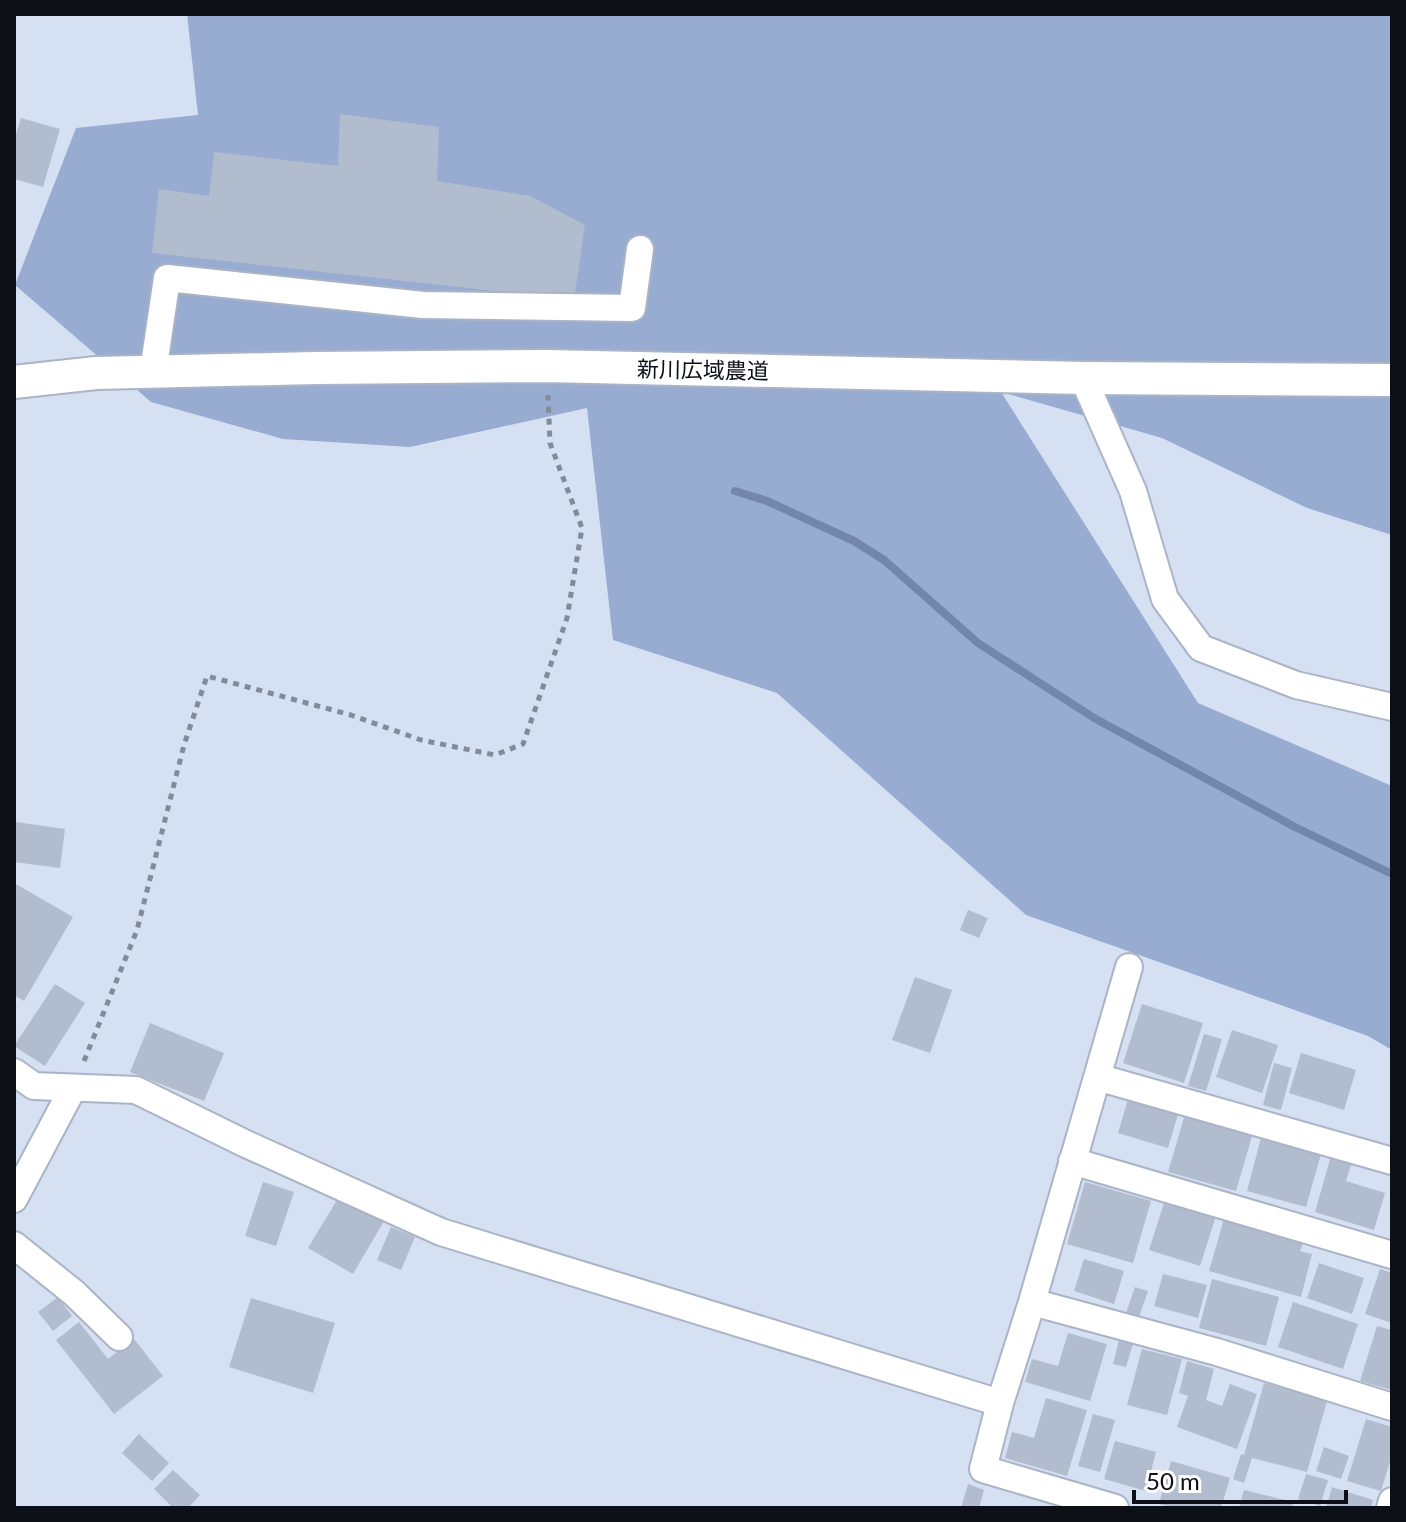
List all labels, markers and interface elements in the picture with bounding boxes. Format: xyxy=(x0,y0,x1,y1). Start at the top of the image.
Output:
street label: 新川広域農道 xyxy=(637,355,769,384)
scale bar xyxy=(1134,1454,1346,1504)
text: 50 m xyxy=(1146,1466,1200,1495)

